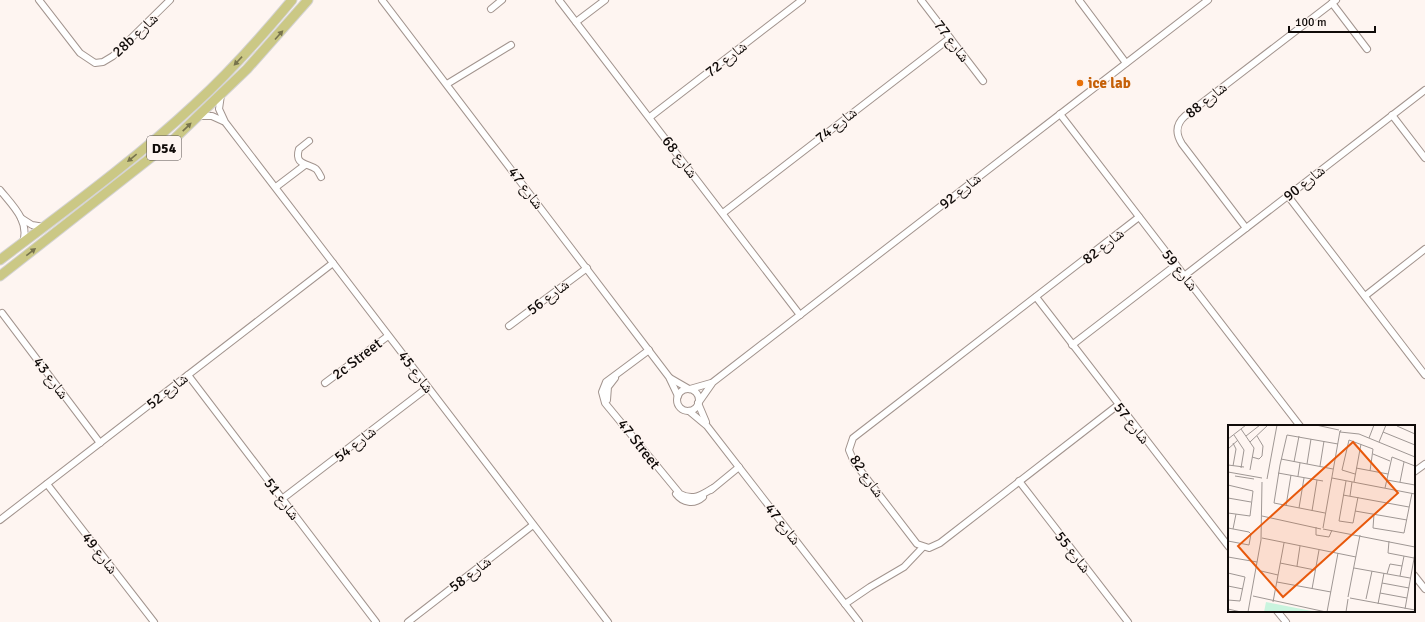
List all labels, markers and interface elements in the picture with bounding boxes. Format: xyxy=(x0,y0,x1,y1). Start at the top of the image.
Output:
scale bar xyxy=(1289,8,1375,34)
street label: 28b شارع xyxy=(108,9,162,61)
text: 100 m xyxy=(1295,15,1327,30)
street label: شارع 77 xyxy=(930,16,974,66)
one-way arrow xyxy=(274,29,283,40)
street label: شارع 72 xyxy=(702,37,751,82)
one-way arrow xyxy=(234,55,243,66)
place label: ice lab xyxy=(1088,74,1131,92)
marker: ice lab xyxy=(1075,78,1085,88)
street label: شارع 88 xyxy=(1182,78,1231,123)
street label: شارع 74 xyxy=(812,103,861,148)
one-way arrow xyxy=(182,122,192,132)
street label: شارع 68 xyxy=(658,132,702,182)
road number: D54 xyxy=(147,136,181,160)
one-way arrow xyxy=(127,153,138,162)
street label: شارع 90 xyxy=(1280,161,1329,206)
street label: شارع 47 xyxy=(504,163,548,213)
street label: شارع 92 xyxy=(936,169,985,214)
street label: شارع 82 xyxy=(1079,224,1128,269)
street label: شارع 59 xyxy=(1157,246,1202,295)
one-way arrow xyxy=(25,247,36,256)
street label: شارع 56 xyxy=(523,275,573,319)
street label: 2c Street xyxy=(329,334,385,384)
street label: شارع 45 xyxy=(394,347,438,397)
street label: شارع 43 xyxy=(29,353,73,403)
street label: شارع 52 xyxy=(143,369,192,414)
street label: شارع 57 xyxy=(1109,399,1154,448)
street label: 47 Street xyxy=(614,415,664,473)
street label: شارع 54 xyxy=(331,422,380,467)
inset map xyxy=(1228,425,1415,612)
street label: شارع 82 xyxy=(845,451,888,502)
street label: شارع 51 xyxy=(260,474,304,524)
street label: شارع 47 xyxy=(760,500,805,549)
street label: شارع 55 xyxy=(1050,528,1095,577)
street label: شارع 49 xyxy=(77,529,122,578)
street label: شارع 58 xyxy=(445,552,495,596)

